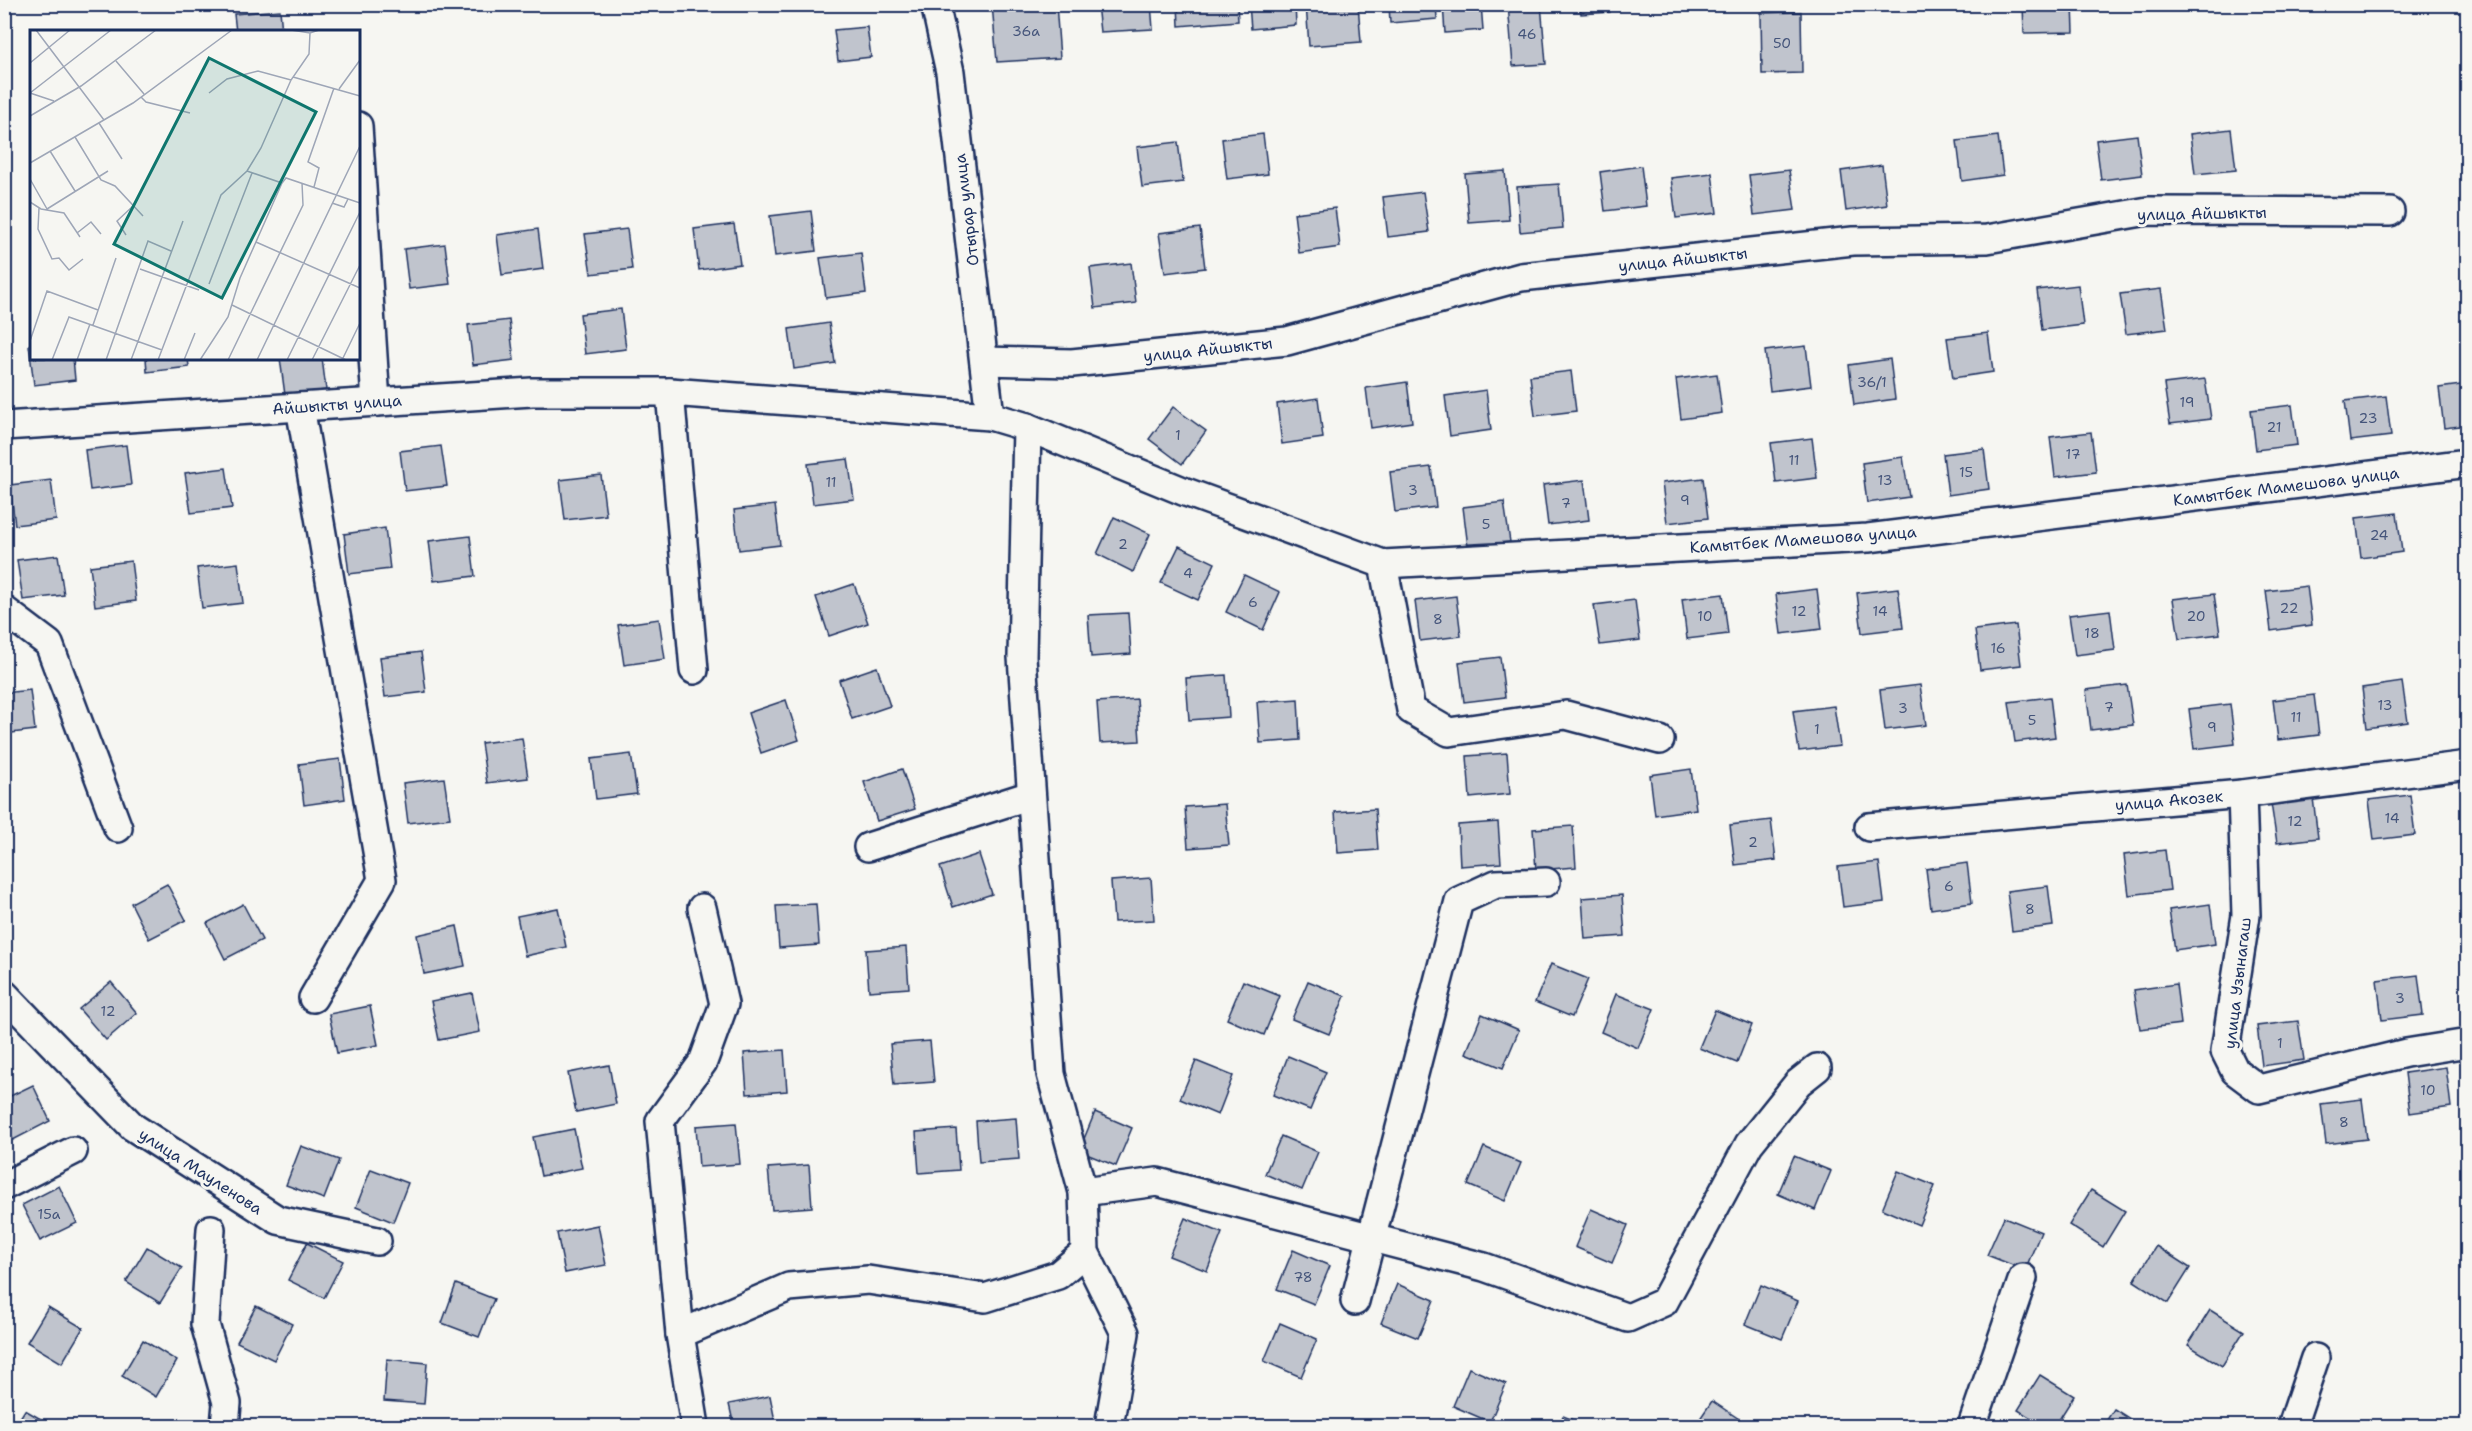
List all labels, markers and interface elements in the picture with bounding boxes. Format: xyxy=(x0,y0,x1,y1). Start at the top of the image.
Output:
house number: 36а xyxy=(1012,22,1040,40)
house number: 46 xyxy=(1517,25,1537,43)
inset map xyxy=(30,30,360,360)
house number: 50 xyxy=(1773,34,1791,52)
street label: Отырар улица xyxy=(949,153,984,267)
street label: улица Айшыкты xyxy=(2137,202,2267,225)
street label: улица Айшыкты xyxy=(1617,242,1749,277)
street label: улица Айшыкты xyxy=(1142,332,1274,367)
house number: 36/1 xyxy=(1857,373,1887,391)
street label: Айшыкты улица xyxy=(272,389,403,419)
house number: 19 xyxy=(2179,393,2195,411)
house number: 23 xyxy=(2359,409,2377,427)
house number: 21 xyxy=(2267,418,2281,436)
house number: 1 xyxy=(1175,426,1181,444)
house number: 17 xyxy=(2066,445,2080,463)
house number: 11 xyxy=(1788,451,1800,469)
street label: Камытбек Мамешова улица xyxy=(2172,462,2400,511)
house number: 15 xyxy=(1959,463,1973,481)
house number: 13 xyxy=(1878,471,1892,489)
house number: 11 xyxy=(825,473,837,491)
house number: 3 xyxy=(1408,481,1418,499)
house number: 9 xyxy=(1680,491,1690,509)
house number: 7 xyxy=(1561,494,1571,512)
house number: 5 xyxy=(1482,515,1490,533)
street label: Камытбек Мамешова улица xyxy=(1689,521,1917,558)
house number: 24 xyxy=(2370,526,2389,544)
house number: 2 xyxy=(1118,535,1128,553)
house number: 4 xyxy=(1183,564,1193,582)
house number: 6 xyxy=(1248,593,1258,611)
house number: 22 xyxy=(2280,599,2298,617)
house number: 12 xyxy=(1792,602,1806,620)
house number: 14 xyxy=(1872,602,1888,620)
house number: 10 xyxy=(1697,607,1713,625)
house number: 20 xyxy=(2186,607,2206,625)
house number: 8 xyxy=(1433,610,1443,628)
house number: 18 xyxy=(2084,624,2100,642)
house number: 16 xyxy=(1990,639,2006,657)
house number: 13 xyxy=(2378,696,2392,714)
house number: 7 xyxy=(2104,698,2114,716)
house number: 3 xyxy=(1898,699,1908,717)
house number: 11 xyxy=(2290,708,2302,726)
house number: 5 xyxy=(2028,711,2036,729)
house number: 9 xyxy=(2207,718,2217,736)
house number: 1 xyxy=(1814,720,1820,738)
street label: улица Акозек xyxy=(2114,785,2224,816)
house number: 14 xyxy=(2384,809,2400,827)
house number: 12 xyxy=(2288,812,2302,830)
house number: 2 xyxy=(1748,833,1758,851)
house number: 6 xyxy=(1944,877,1954,895)
house number: 8 xyxy=(2025,900,2035,918)
street label: улица Узынагаш xyxy=(2219,916,2256,1050)
house number: 3 xyxy=(2395,989,2405,1007)
house number: 12 xyxy=(101,1002,115,1020)
house number: 1 xyxy=(2277,1034,2283,1052)
house number: 10 xyxy=(2420,1081,2436,1099)
house number: 8 xyxy=(2339,1113,2349,1131)
street label: улица Мауленова xyxy=(135,1124,267,1219)
house number: 15а xyxy=(38,1205,61,1223)
house number: 78 xyxy=(1293,1268,1313,1286)

